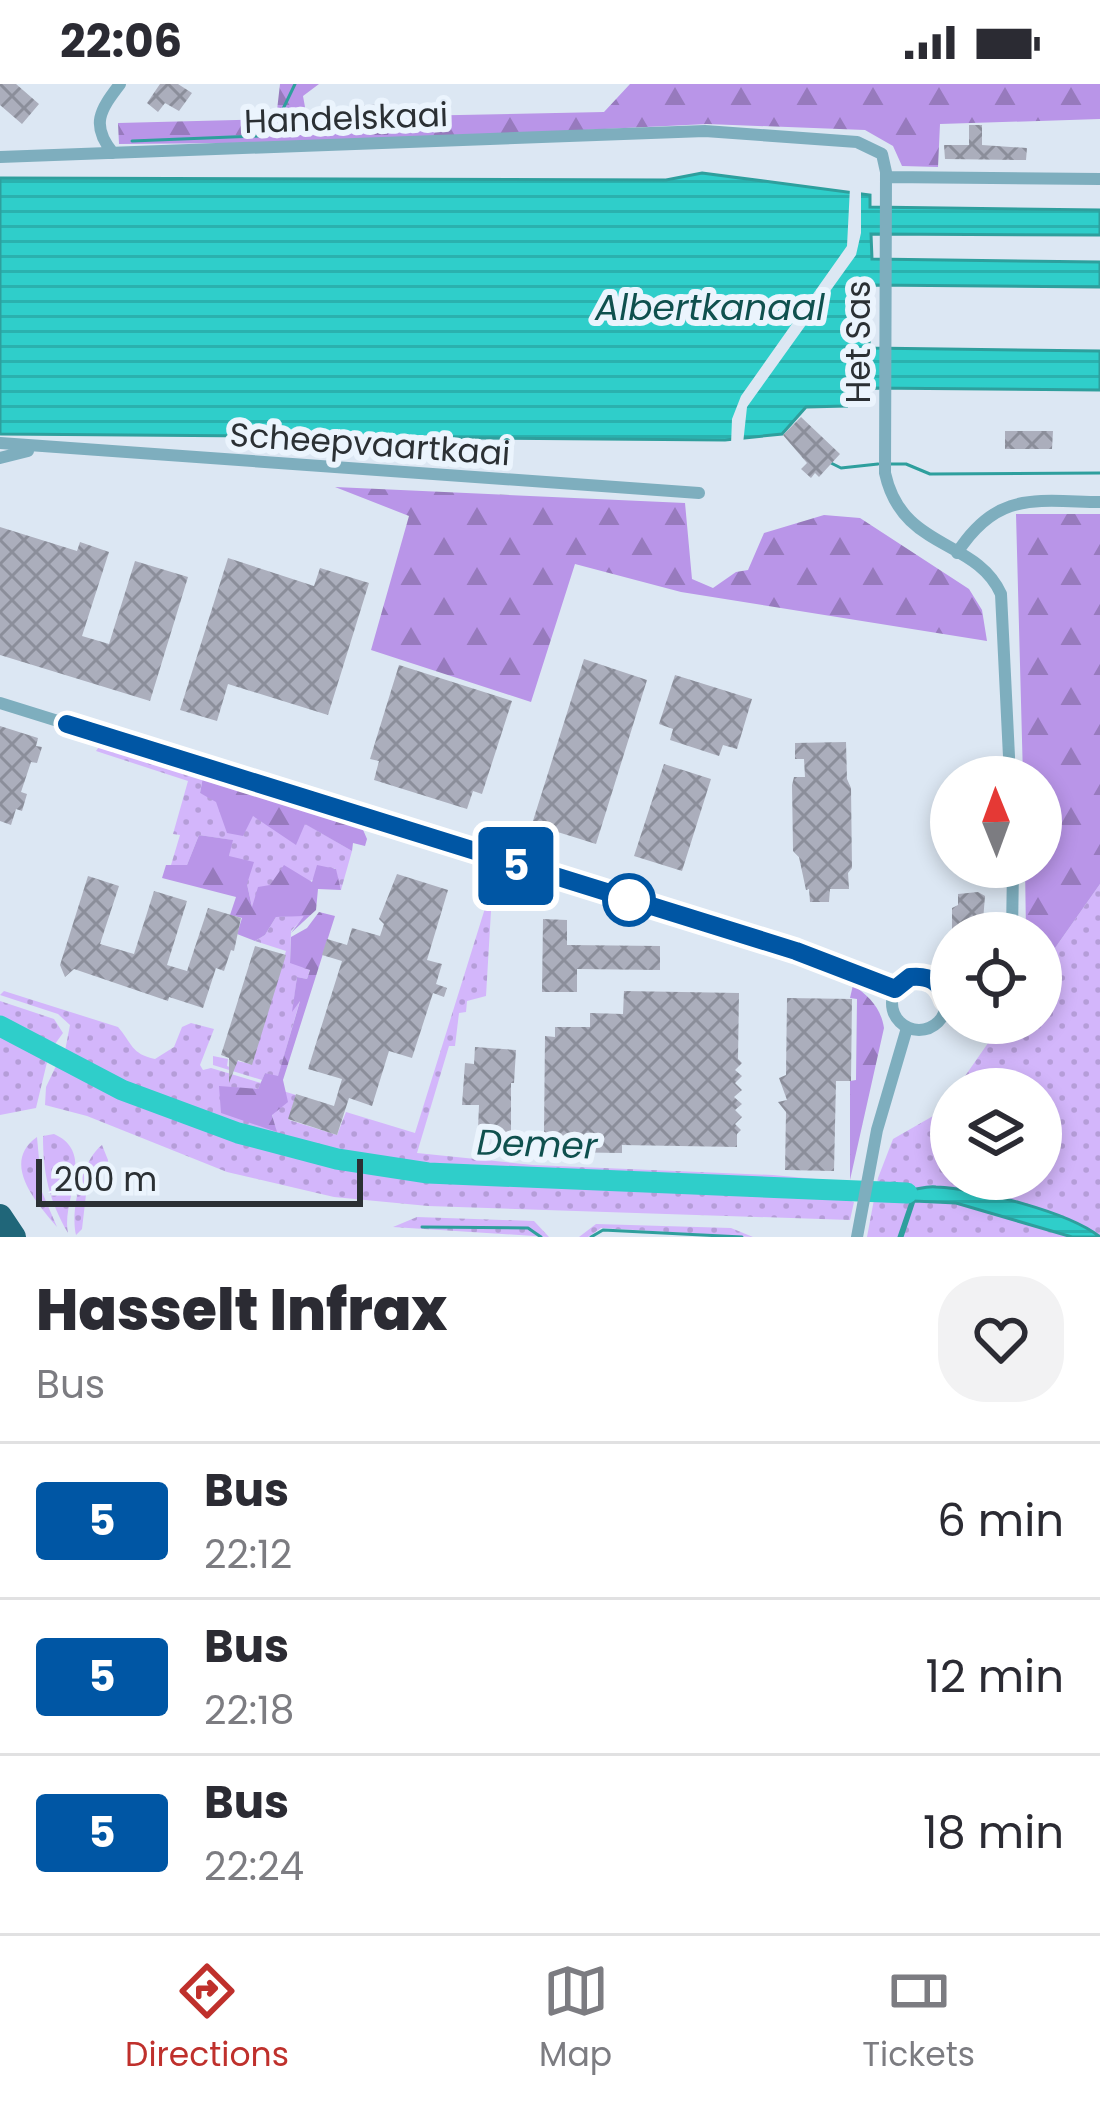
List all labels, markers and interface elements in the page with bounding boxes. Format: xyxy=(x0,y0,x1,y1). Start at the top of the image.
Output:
text: 22:06 xyxy=(60,10,182,73)
street label: Handelskaai xyxy=(243,91,449,145)
street label: Het Sas xyxy=(835,280,882,404)
water label: Albertkanaal xyxy=(594,282,825,333)
street label: Scheepvaartkaai xyxy=(228,411,512,477)
north arrow xyxy=(930,756,1062,888)
map controls xyxy=(930,756,1062,1200)
line badge: 5 xyxy=(477,827,555,905)
text: 5 xyxy=(502,836,530,895)
unlabelled marker xyxy=(604,875,654,925)
button: locate xyxy=(930,912,1062,1044)
button: layers xyxy=(930,1068,1062,1200)
water label: Demer xyxy=(476,1116,600,1172)
scale bar xyxy=(36,1153,363,1206)
text: 200 m xyxy=(54,1156,157,1203)
text: Hasselt Infrax xyxy=(36,1270,447,1350)
button: heart xyxy=(938,1276,1064,1402)
text: Bus xyxy=(36,1357,105,1412)
text: Bus xyxy=(204,1459,289,1522)
text: 6 min xyxy=(937,1489,1064,1552)
text: 5 xyxy=(88,1491,116,1550)
text: 22:12 xyxy=(204,1527,292,1582)
text: Bus xyxy=(204,1615,289,1678)
text: 12 min xyxy=(925,1645,1064,1708)
text: 5 xyxy=(88,1647,116,1706)
text: 22:18 xyxy=(204,1683,294,1738)
text: Bus xyxy=(204,1771,289,1834)
text: 18 min xyxy=(923,1801,1064,1864)
text: 5 xyxy=(88,1803,116,1862)
text: 22:24 xyxy=(204,1839,304,1894)
tab: Directions xyxy=(125,1958,289,2080)
tab: Map xyxy=(539,1958,612,2080)
tab: Tickets xyxy=(862,1958,975,2080)

